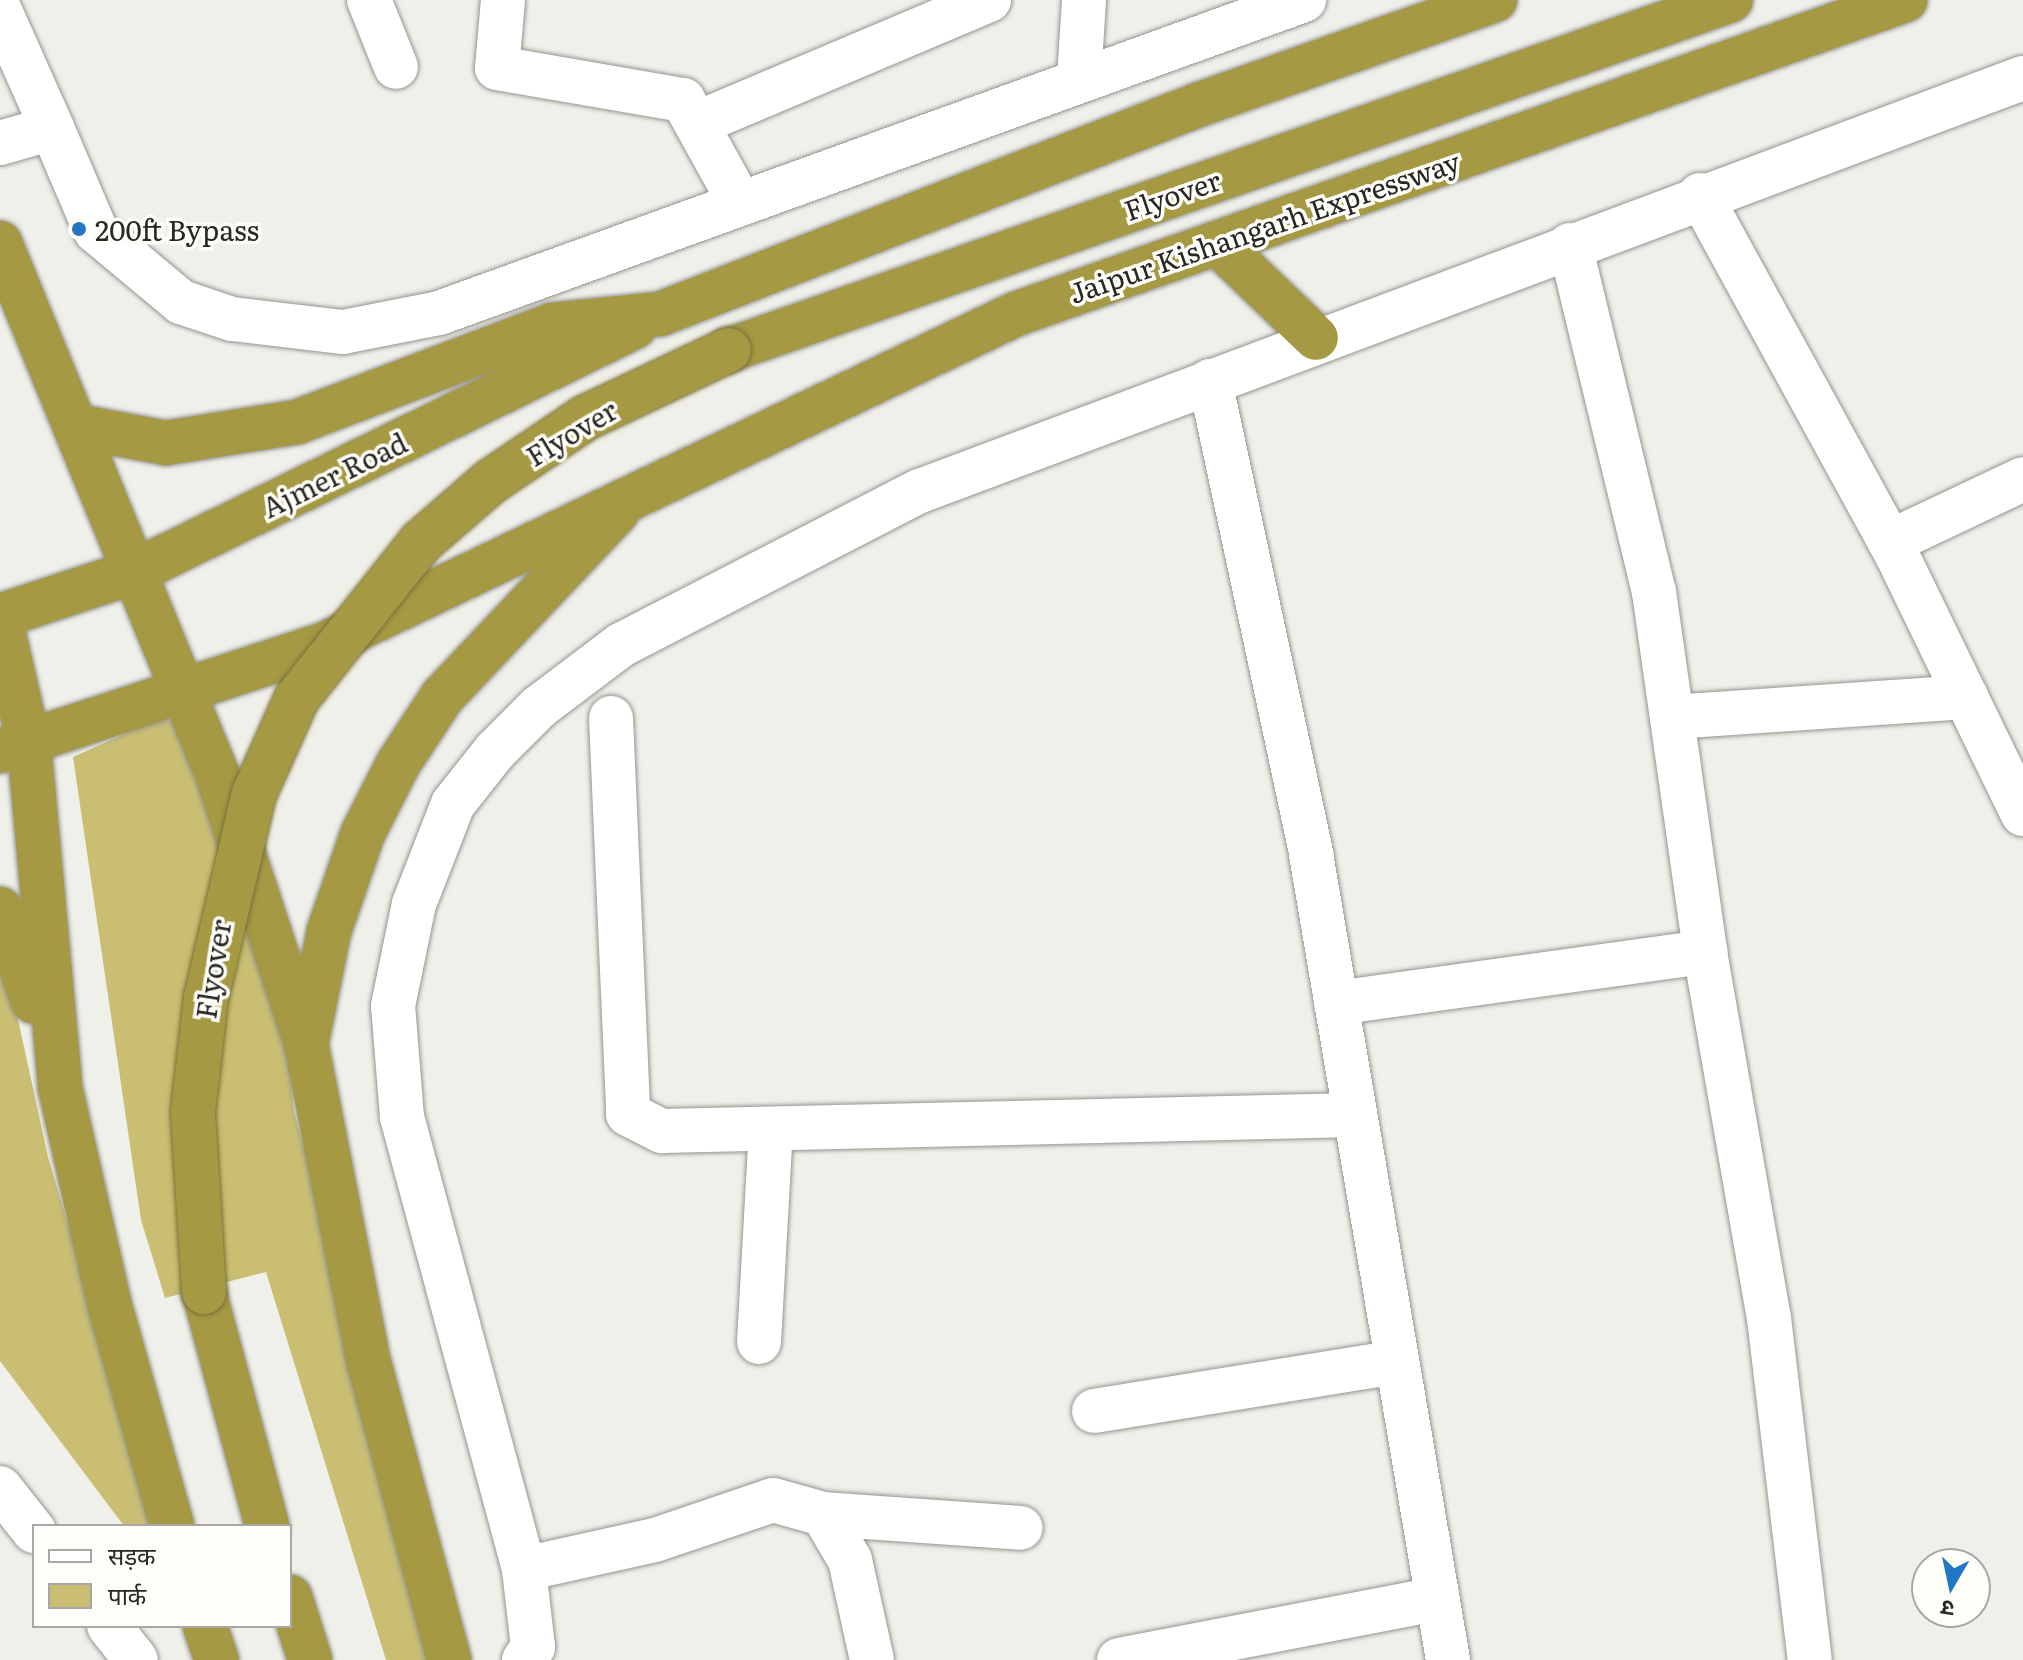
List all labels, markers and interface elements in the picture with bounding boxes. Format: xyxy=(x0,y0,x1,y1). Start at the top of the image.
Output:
street label: Jaipur Kishangarh Expressway xyxy=(1064,143,1464,309)
street label: Flyover xyxy=(1119,162,1225,226)
place label: 200ft Bypass xyxy=(95,212,259,246)
marker: 200ft Bypass xyxy=(70,220,88,238)
street label: Flyover xyxy=(520,392,622,472)
street label: Ajmer Road xyxy=(256,424,412,524)
street label: Flyover xyxy=(188,917,236,1021)
legend xyxy=(32,1524,292,1628)
text: सड़क xyxy=(108,1537,156,1572)
north arrow xyxy=(1911,1548,1991,1628)
text: पार्क xyxy=(108,1577,146,1612)
text: उ xyxy=(1939,1593,1956,1628)

